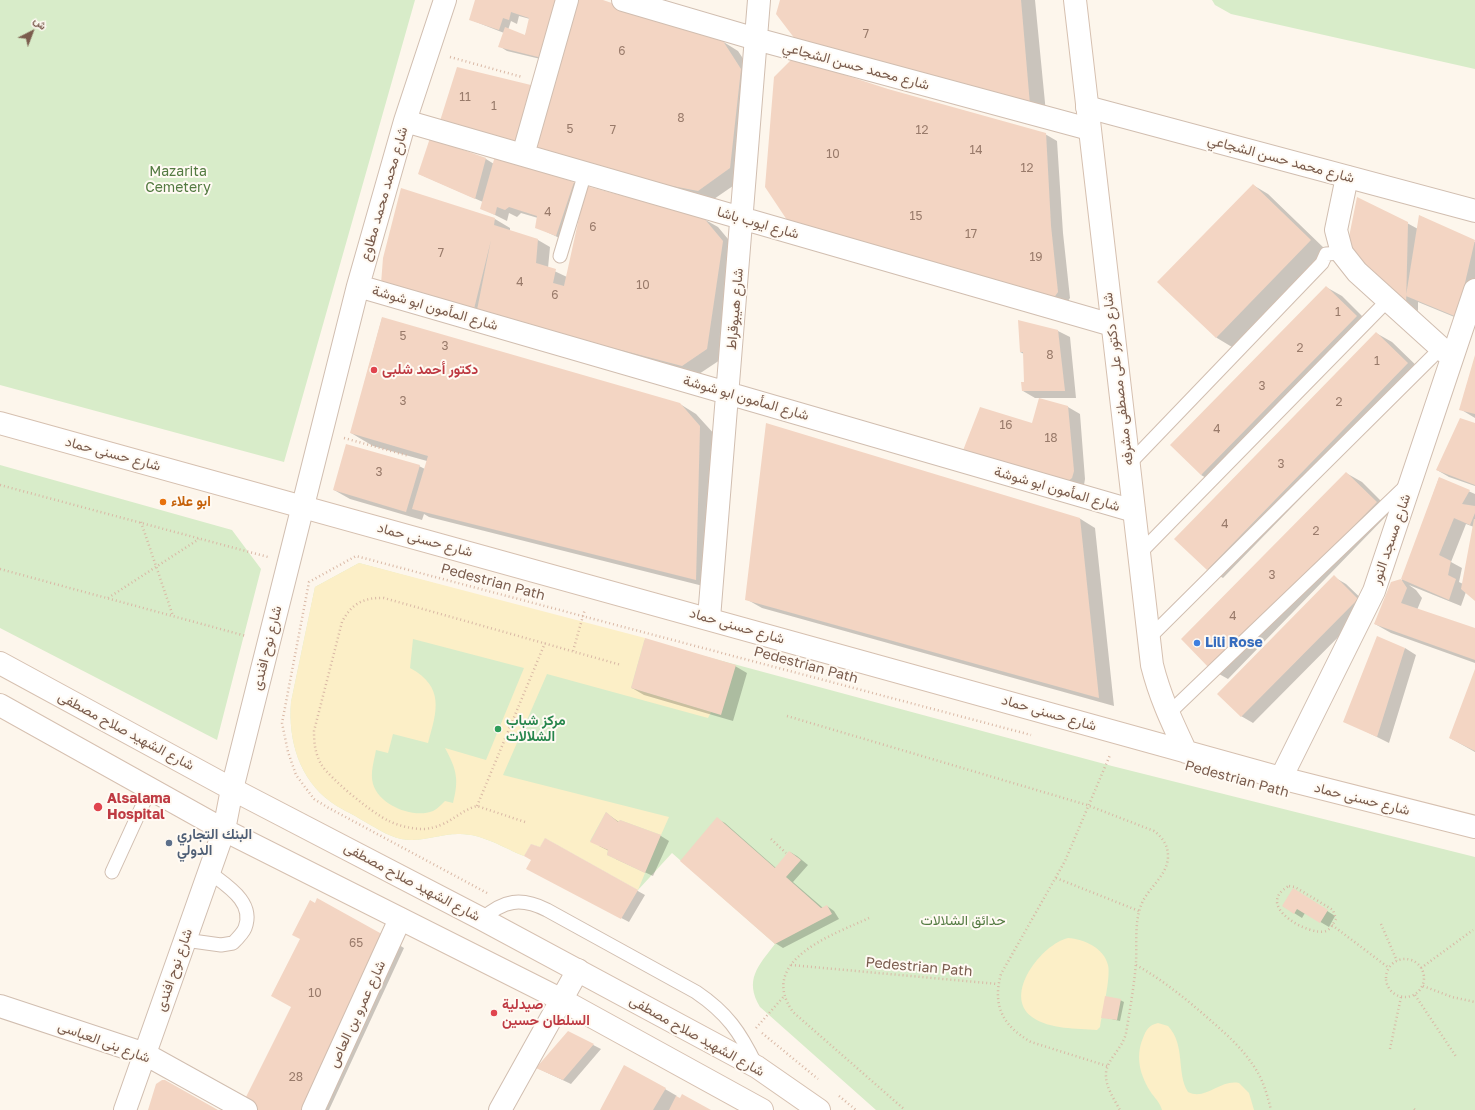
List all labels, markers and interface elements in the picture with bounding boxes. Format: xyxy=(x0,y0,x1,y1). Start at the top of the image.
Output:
north arrow xyxy=(12,12,52,52)
text: ش xyxy=(31,13,50,32)
house number: 7 xyxy=(863,27,869,41)
street label: شارع محمد حسن الشجاعي xyxy=(781,38,931,94)
house number: 6 xyxy=(618,44,626,58)
house number: 11 xyxy=(459,90,471,104)
house number: 1 xyxy=(491,99,497,113)
house number: 8 xyxy=(677,111,685,125)
house number: 5 xyxy=(567,122,573,136)
house number: 7 xyxy=(610,123,616,137)
house number: 12 xyxy=(916,123,928,137)
street label: شارع محمد محمد مطاوع xyxy=(357,125,411,263)
street label: شارع محمد حسن الشجاعي xyxy=(1206,131,1356,187)
house number: 14 xyxy=(969,143,983,157)
house number: 10 xyxy=(826,147,840,161)
house number: 12 xyxy=(1021,161,1033,175)
park label: Mazarita Cemetery xyxy=(145,164,211,196)
street label: شارع ايوب باشا xyxy=(715,203,801,243)
house number: 4 xyxy=(544,205,552,219)
house number: 15 xyxy=(910,209,922,223)
house number: 6 xyxy=(589,220,597,234)
house number: 17 xyxy=(965,227,977,241)
house number: 7 xyxy=(438,246,444,260)
house number: 19 xyxy=(1029,250,1043,264)
street label: شارع هيبوقراط xyxy=(723,267,747,351)
house number: 4 xyxy=(516,275,524,289)
house number: 10 xyxy=(636,278,650,292)
street label: شارع المأمون ابو شوشة xyxy=(370,282,500,334)
house number: 6 xyxy=(551,288,559,302)
street label: شارع دكتور على مصطفى مشرفه xyxy=(1099,292,1137,466)
house number: 1 xyxy=(1335,305,1341,319)
house number: 5 xyxy=(400,329,406,343)
house number: 3 xyxy=(441,339,449,353)
house number: 2 xyxy=(1297,341,1303,355)
house number: 8 xyxy=(1046,348,1054,362)
house number: 1 xyxy=(1374,354,1380,368)
place label: دكتور أحمد شلبى xyxy=(382,362,478,378)
marker: دكتور أحمد شلبى xyxy=(369,365,379,375)
street label: شارع المأمون ابو شوشة xyxy=(681,372,811,424)
house number: 3 xyxy=(1258,379,1266,393)
house number: 3 xyxy=(399,394,407,408)
house number: 2 xyxy=(1336,395,1342,409)
house number: 16 xyxy=(999,418,1013,432)
house number: 4 xyxy=(1213,422,1221,436)
house number: 18 xyxy=(1044,431,1058,445)
street label: شارع حسنى حماد xyxy=(64,433,162,475)
house number: 3 xyxy=(1277,457,1285,471)
street label: شارع المأمون ابو شوشة xyxy=(992,463,1122,515)
house number: 3 xyxy=(375,465,383,479)
street label: شارع مسجد النور xyxy=(1368,492,1414,586)
place label: ابو علاء xyxy=(171,494,211,510)
marker: ابو علاء xyxy=(158,497,168,507)
house number: 4 xyxy=(1221,517,1229,531)
street label: شارع حسنى حماد xyxy=(376,519,474,561)
house number: 2 xyxy=(1313,524,1319,538)
street label: Pedestrian Path xyxy=(439,560,547,604)
house number: 3 xyxy=(1268,568,1276,582)
street label: شارع نوح افندى xyxy=(248,604,286,692)
street label: شارع حسنى حماد xyxy=(688,604,786,648)
house number: 4 xyxy=(1229,609,1237,623)
place label: Lili Rose xyxy=(1205,635,1263,651)
marker: Lili Rose xyxy=(1192,638,1202,648)
street label: Pedestrian Path xyxy=(752,643,860,687)
street label: شارع الشهيد صلاح مصطفى xyxy=(55,688,197,774)
street label: شارع حسنى حماد xyxy=(1000,691,1098,735)
place label: مركز شباب الشلالات xyxy=(506,713,566,746)
marker: مركز شباب الشلالات xyxy=(493,724,503,734)
street label: Pedestrian Path xyxy=(1183,757,1291,801)
street label: شارع حسنى حماد xyxy=(1312,779,1412,819)
place label: Alsalama Hospital xyxy=(107,791,171,824)
marker: Alsalama Hospital xyxy=(92,801,104,813)
place label: البنك التجاري الدولي xyxy=(177,827,252,860)
marker: البنك التجاري الدولي xyxy=(164,838,174,848)
street label: شارع الشهيد صلاح مصطفى xyxy=(341,839,483,925)
park label: حدائق الشلالات xyxy=(920,913,1006,929)
street label: شارع نوح افندى xyxy=(152,926,196,1014)
house number: 65 xyxy=(349,936,363,950)
street label: Pedestrian Path xyxy=(865,954,973,980)
street label: شارع عمرو بن العاص xyxy=(325,958,389,1070)
house number: 10 xyxy=(308,986,322,1000)
street label: شارع الشهيد صلاح مصطفى xyxy=(627,992,767,1080)
place label: صيدلية السلطان حسين xyxy=(502,997,590,1030)
marker: صيدلية السلطان حسين xyxy=(489,1008,499,1018)
street label: شارع بنى العباسى xyxy=(56,1018,152,1066)
house number: 28 xyxy=(289,1070,303,1084)

